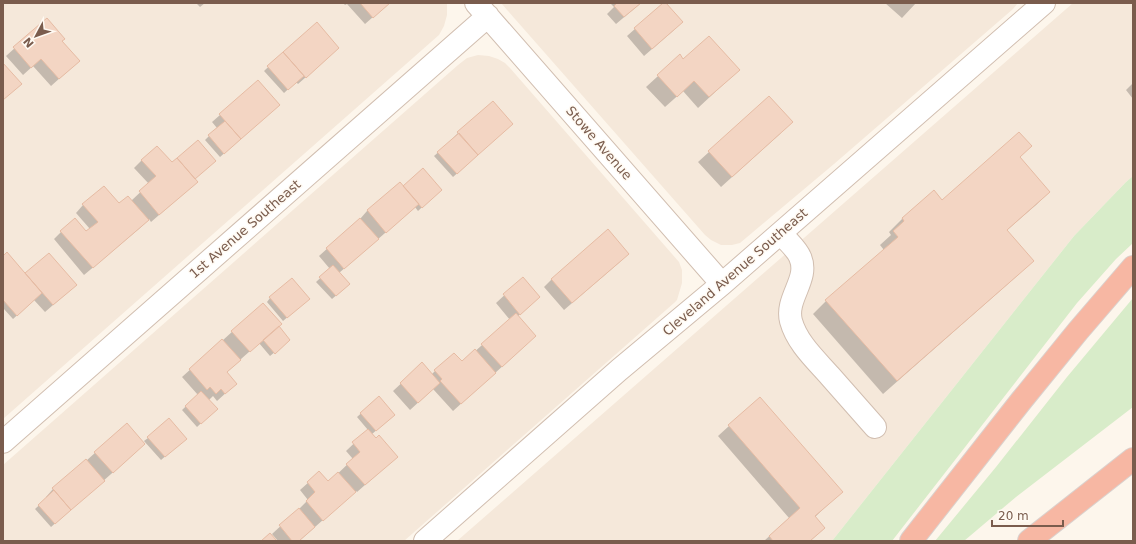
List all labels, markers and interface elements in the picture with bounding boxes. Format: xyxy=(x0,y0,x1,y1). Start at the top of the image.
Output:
north arrow xyxy=(16,16,56,56)
text: N xyxy=(21,34,37,50)
street label: Stowe Avenue xyxy=(563,103,635,183)
street label: 1st Avenue Southeast xyxy=(186,177,304,281)
street label: Cleveland Avenue Southeast xyxy=(660,205,810,339)
scale bar xyxy=(992,502,1063,528)
text: 20 m xyxy=(998,509,1029,523)

